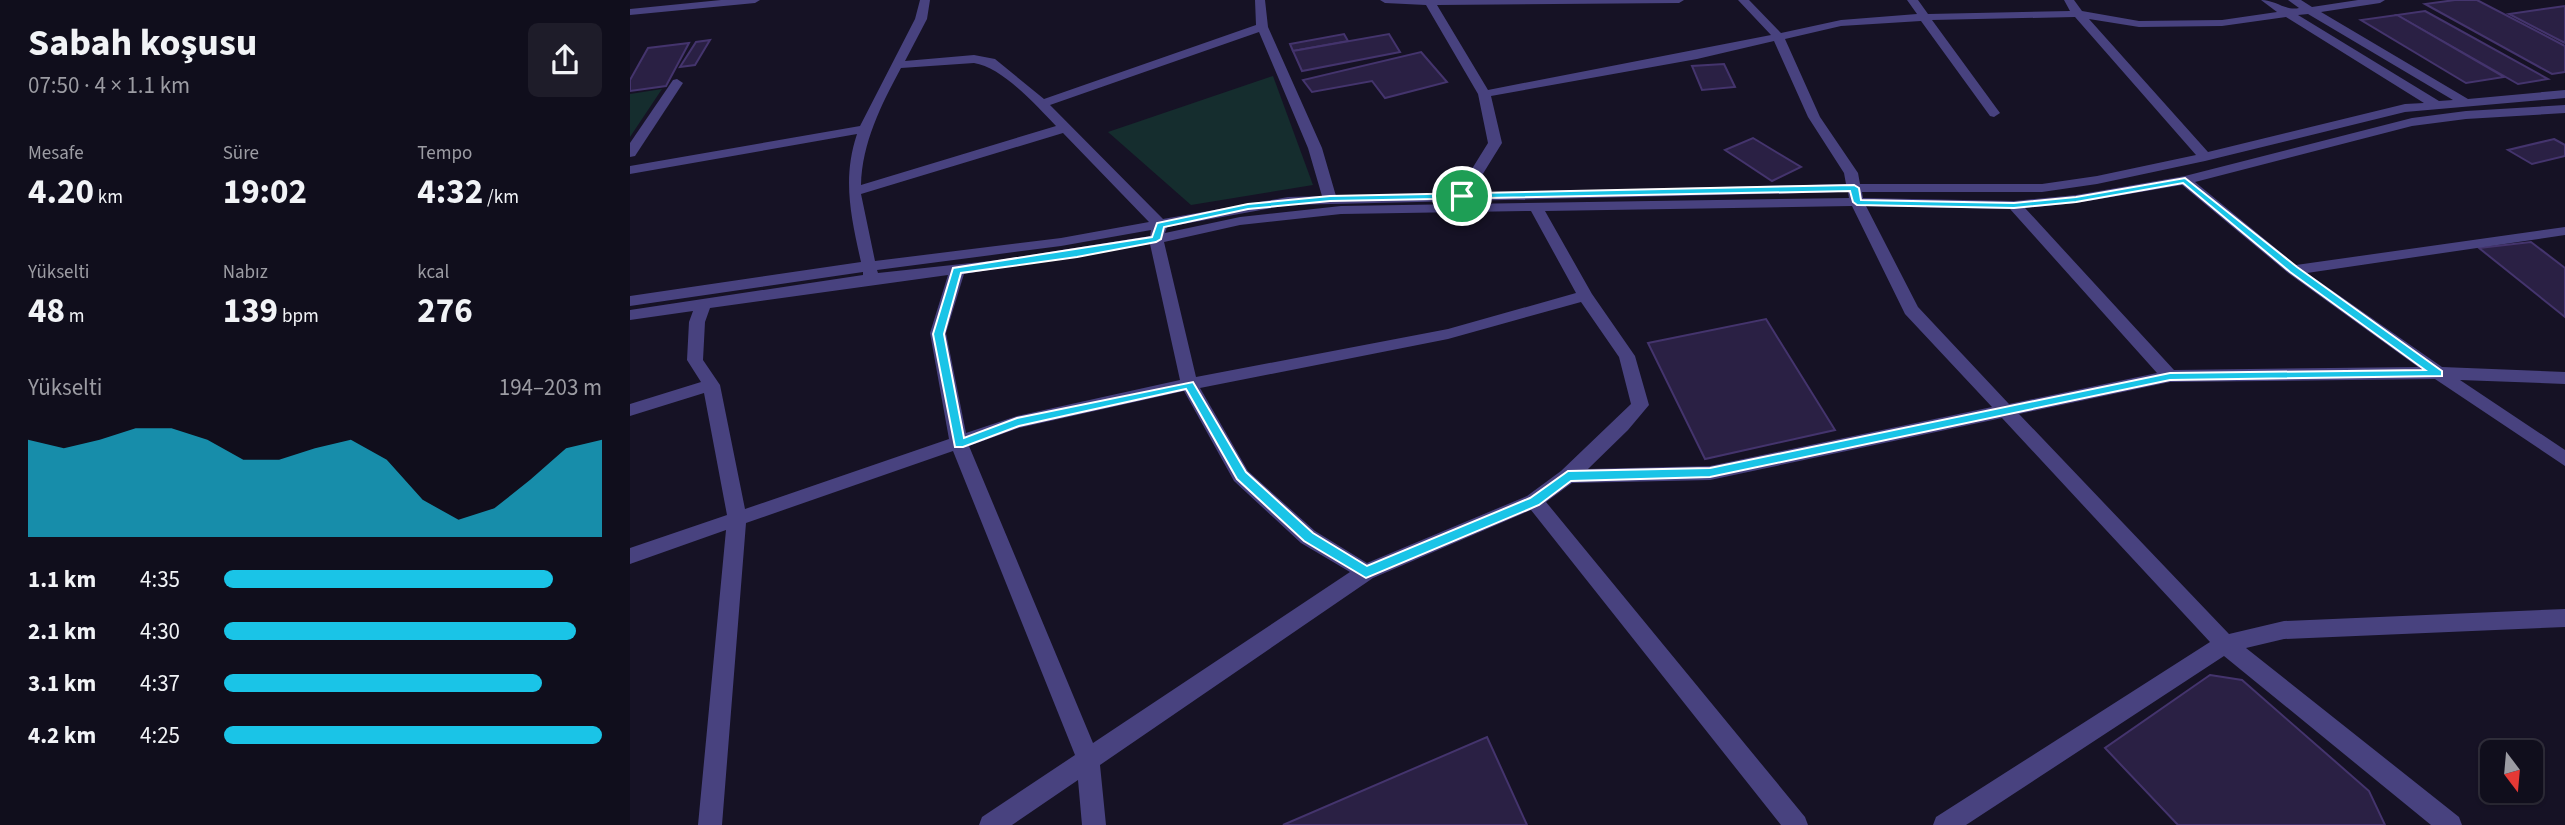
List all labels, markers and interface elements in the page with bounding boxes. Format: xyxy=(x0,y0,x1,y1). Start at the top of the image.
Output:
text: Sabah koşusu xyxy=(28,16,257,70)
button: share xyxy=(528,23,602,97)
text: 07:50 · 4 × 1.1 km xyxy=(28,69,190,102)
text: Mesafe xyxy=(28,140,84,167)
text: Süre xyxy=(223,140,259,167)
text: Tempo xyxy=(417,140,472,167)
pin xyxy=(1432,166,1492,226)
text: 4.20 xyxy=(28,167,94,217)
text: 19:02 xyxy=(223,167,307,217)
text: 4:32 xyxy=(417,167,483,217)
icon: arrive xyxy=(1443,177,1481,215)
text: km xyxy=(94,184,123,211)
text: /km xyxy=(483,184,519,211)
text: Yükselti xyxy=(28,259,89,286)
text: Nabız xyxy=(223,259,268,286)
text: kcal xyxy=(417,259,449,286)
text: 48 xyxy=(28,286,65,336)
text: 139 xyxy=(223,286,278,336)
text: 276 xyxy=(417,286,473,336)
text: m xyxy=(65,303,85,330)
text: bpm xyxy=(278,303,319,330)
text: Yükselti xyxy=(28,371,102,404)
text: 194–203 m xyxy=(499,371,602,404)
text: 1.1 km xyxy=(28,563,96,596)
text: 4:35 xyxy=(140,563,180,596)
text: 2.1 km xyxy=(28,615,96,648)
text: 4:30 xyxy=(140,615,180,648)
text: 3.1 km xyxy=(28,667,96,700)
text: 4:37 xyxy=(140,667,180,700)
text: 4.2 km xyxy=(28,719,96,752)
text: 4:25 xyxy=(140,719,180,752)
north arrow xyxy=(2480,740,2543,803)
map controls xyxy=(2480,740,2543,803)

